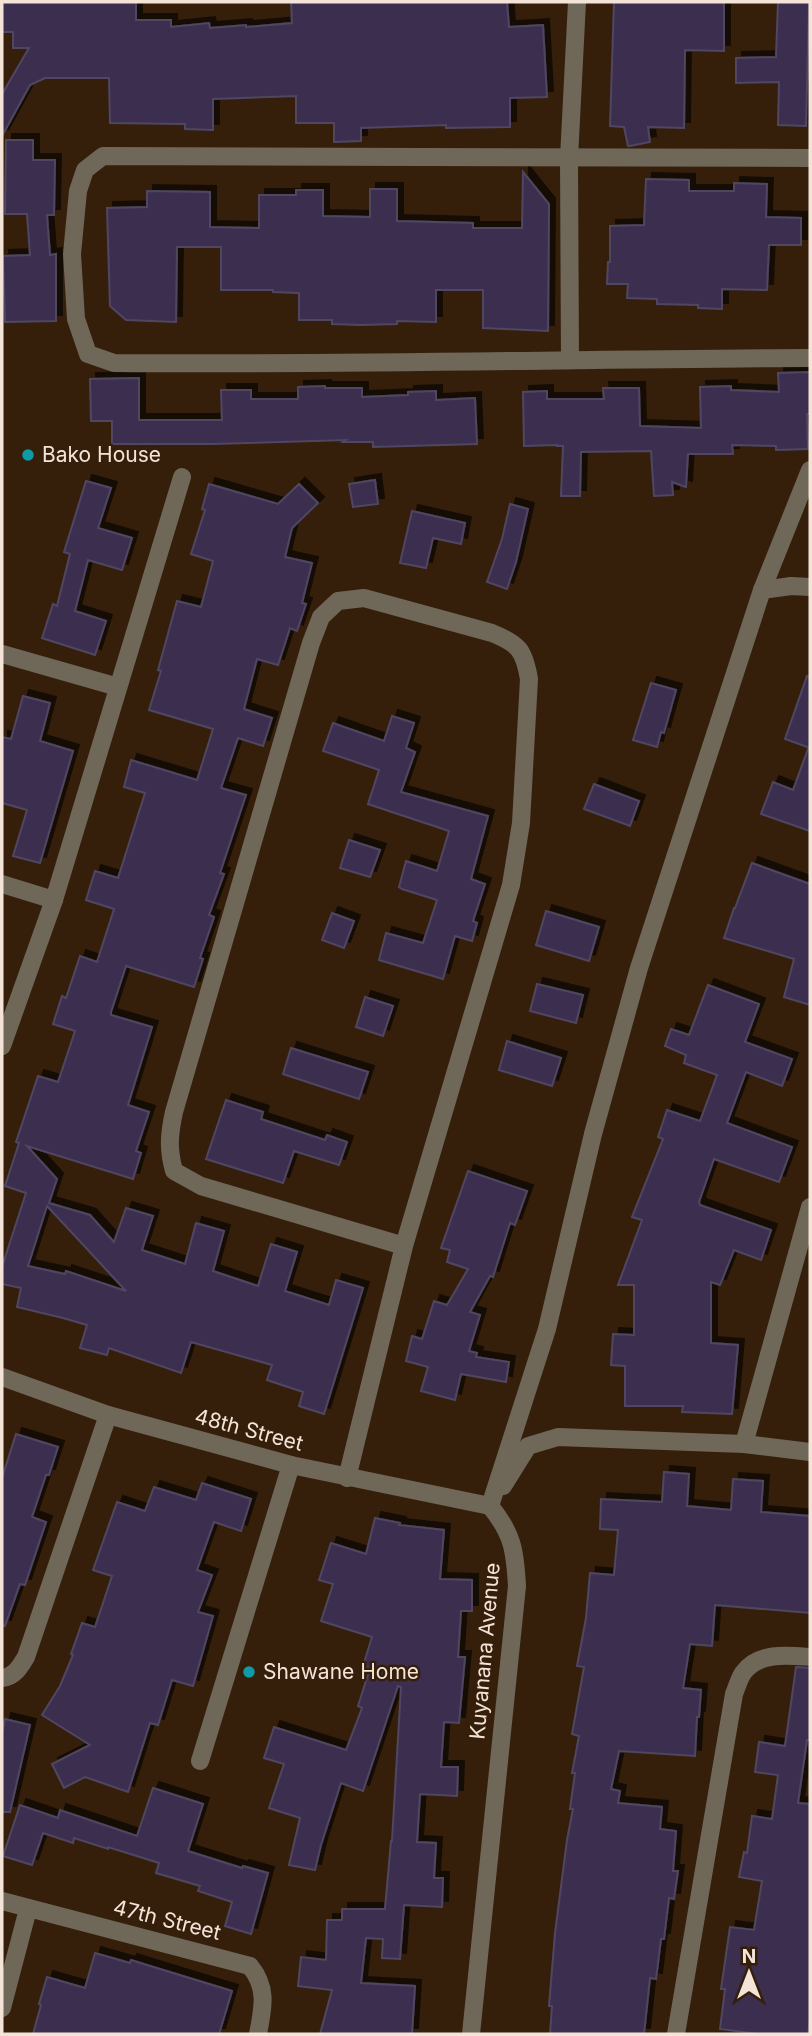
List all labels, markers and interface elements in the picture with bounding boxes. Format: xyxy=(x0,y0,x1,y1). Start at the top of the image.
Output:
place label: Bako House xyxy=(42,442,161,467)
marker: Bako House xyxy=(20,447,36,463)
street label: 48th Street xyxy=(192,1403,306,1456)
street label: Kuyanana Avenue xyxy=(464,1562,505,1740)
place label: Shawane Home xyxy=(263,1659,419,1684)
marker: Shawane Home xyxy=(241,1664,257,1680)
street label: 47th Street xyxy=(111,1894,224,1945)
north arrow xyxy=(714,1938,784,2008)
text: N xyxy=(742,1945,756,1968)

